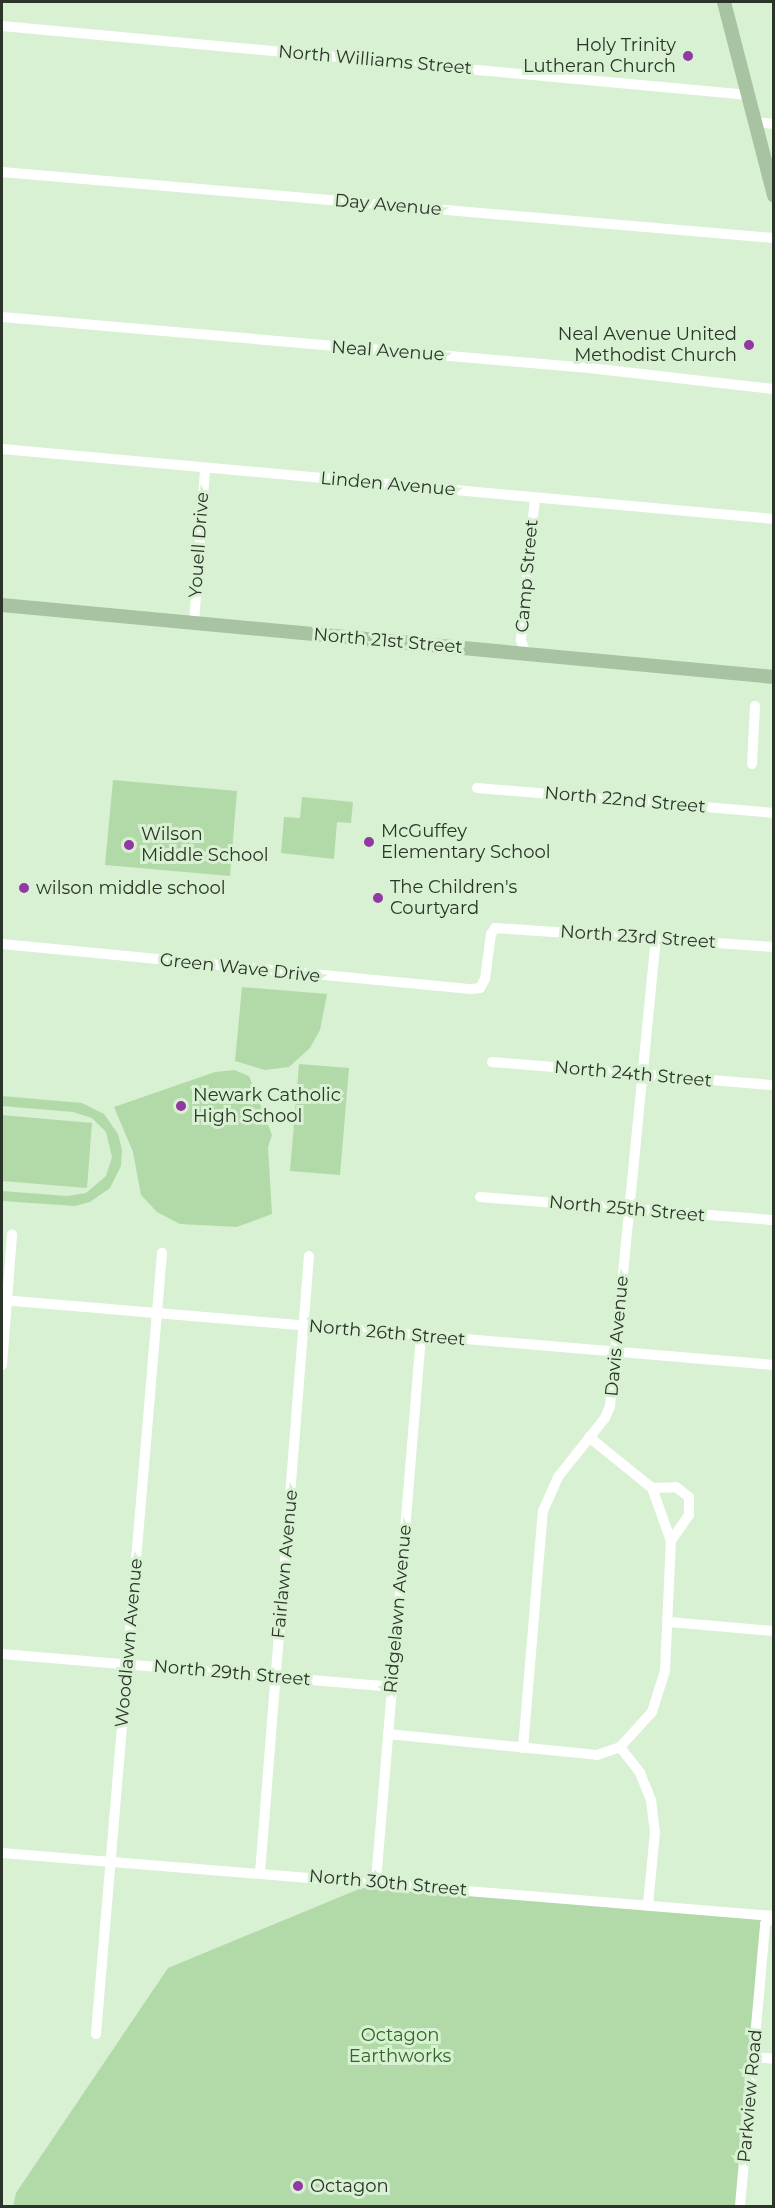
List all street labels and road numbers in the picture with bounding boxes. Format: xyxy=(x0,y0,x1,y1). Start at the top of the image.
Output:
street label: North Williams Street xyxy=(277,41,473,79)
street label: Day Avenue xyxy=(333,190,443,220)
street label: Neal Avenue xyxy=(331,336,445,366)
street label: Linden Avenue xyxy=(320,467,456,501)
street label: Youell Drive xyxy=(185,491,213,599)
street label: Camp Street xyxy=(511,518,543,634)
street label: North 21st Street xyxy=(313,624,463,658)
street label: North 22nd Street xyxy=(544,782,706,818)
street label: North 23rd Street xyxy=(559,921,717,953)
street label: Green Wave Drive xyxy=(159,949,321,987)
street label: North 24th Street xyxy=(553,1056,713,1092)
street label: North 25th Street xyxy=(548,1191,706,1227)
street label: Davis Avenue xyxy=(601,1275,633,1397)
street label: North 26th Street xyxy=(308,1315,466,1351)
street label: Fairlawn Avenue xyxy=(268,1489,302,1639)
street label: Ridgelawn Avenue xyxy=(380,1524,416,1694)
street label: Woodlawn Avenue xyxy=(111,1558,147,1728)
street label: North 29th Street xyxy=(153,1655,311,1691)
street label: North 30th Street xyxy=(308,1865,468,1901)
street label: Parkview Road xyxy=(733,2029,767,2163)

